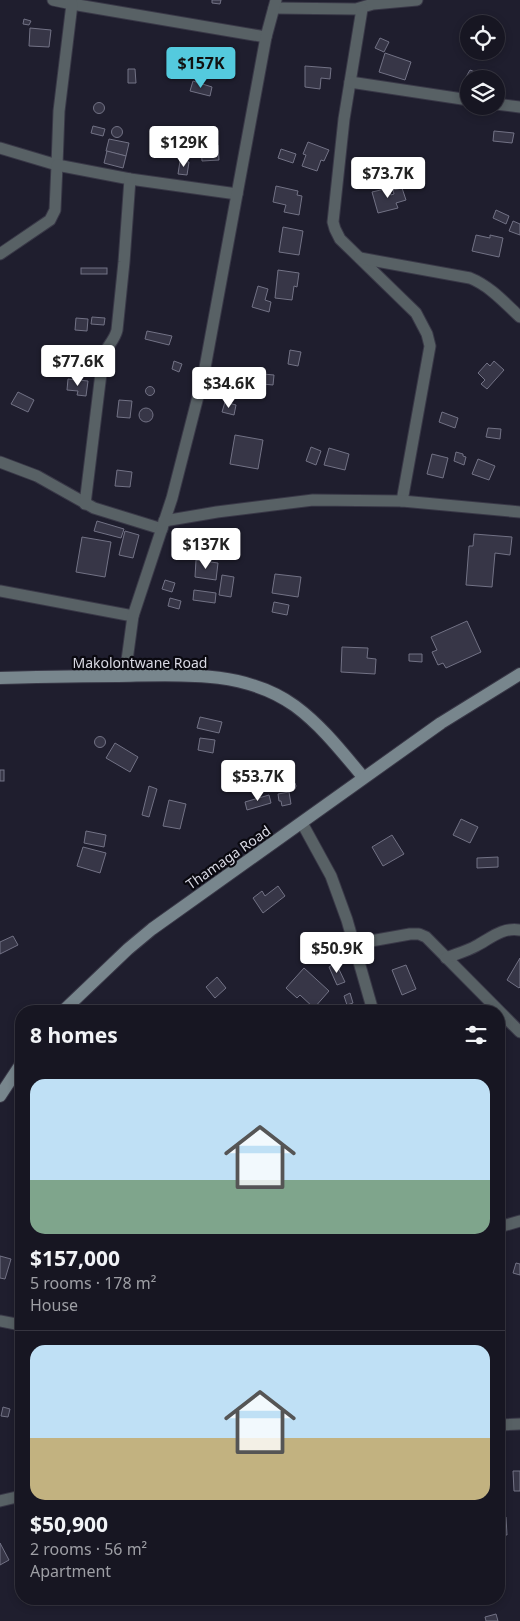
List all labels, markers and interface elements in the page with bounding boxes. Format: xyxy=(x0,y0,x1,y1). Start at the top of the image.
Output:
map controls xyxy=(460,15,505,115)
button: locate xyxy=(460,15,505,60)
pin: $157K xyxy=(166,46,236,89)
text: $157K xyxy=(177,52,225,74)
button: layers xyxy=(460,70,505,115)
pin: $129K xyxy=(149,126,219,168)
text: $129K xyxy=(160,131,208,153)
pin: $73.7K xyxy=(347,156,429,199)
text: $73.7K xyxy=(362,162,414,184)
pin: $77.6K xyxy=(37,344,119,387)
text: $77.6K xyxy=(52,350,104,372)
pin: $34.6K xyxy=(188,366,270,409)
text: $34.6K xyxy=(203,372,255,394)
pin: $137K xyxy=(171,528,241,570)
text: $137K xyxy=(182,533,230,555)
street label: Makolontwane Road xyxy=(73,653,207,672)
pin: $53.7K xyxy=(217,760,299,802)
text: $53.7K xyxy=(232,765,284,787)
street label: Thamaga Road xyxy=(182,821,274,893)
pin: $50.9K xyxy=(296,932,378,974)
text: $50.9K xyxy=(311,937,363,959)
text: 8 homes xyxy=(30,1021,118,1049)
icon: filters xyxy=(462,1021,490,1049)
icon: home xyxy=(215,1112,305,1202)
text: $157,000 xyxy=(30,1244,120,1272)
text: 5 rooms · 178 m² xyxy=(30,1272,156,1294)
text: House xyxy=(30,1294,78,1316)
icon: home xyxy=(215,1377,305,1467)
text: $50,900 xyxy=(30,1510,108,1538)
text: 2 rooms · 56 m² xyxy=(30,1538,147,1560)
text: Apartment xyxy=(30,1560,111,1582)

